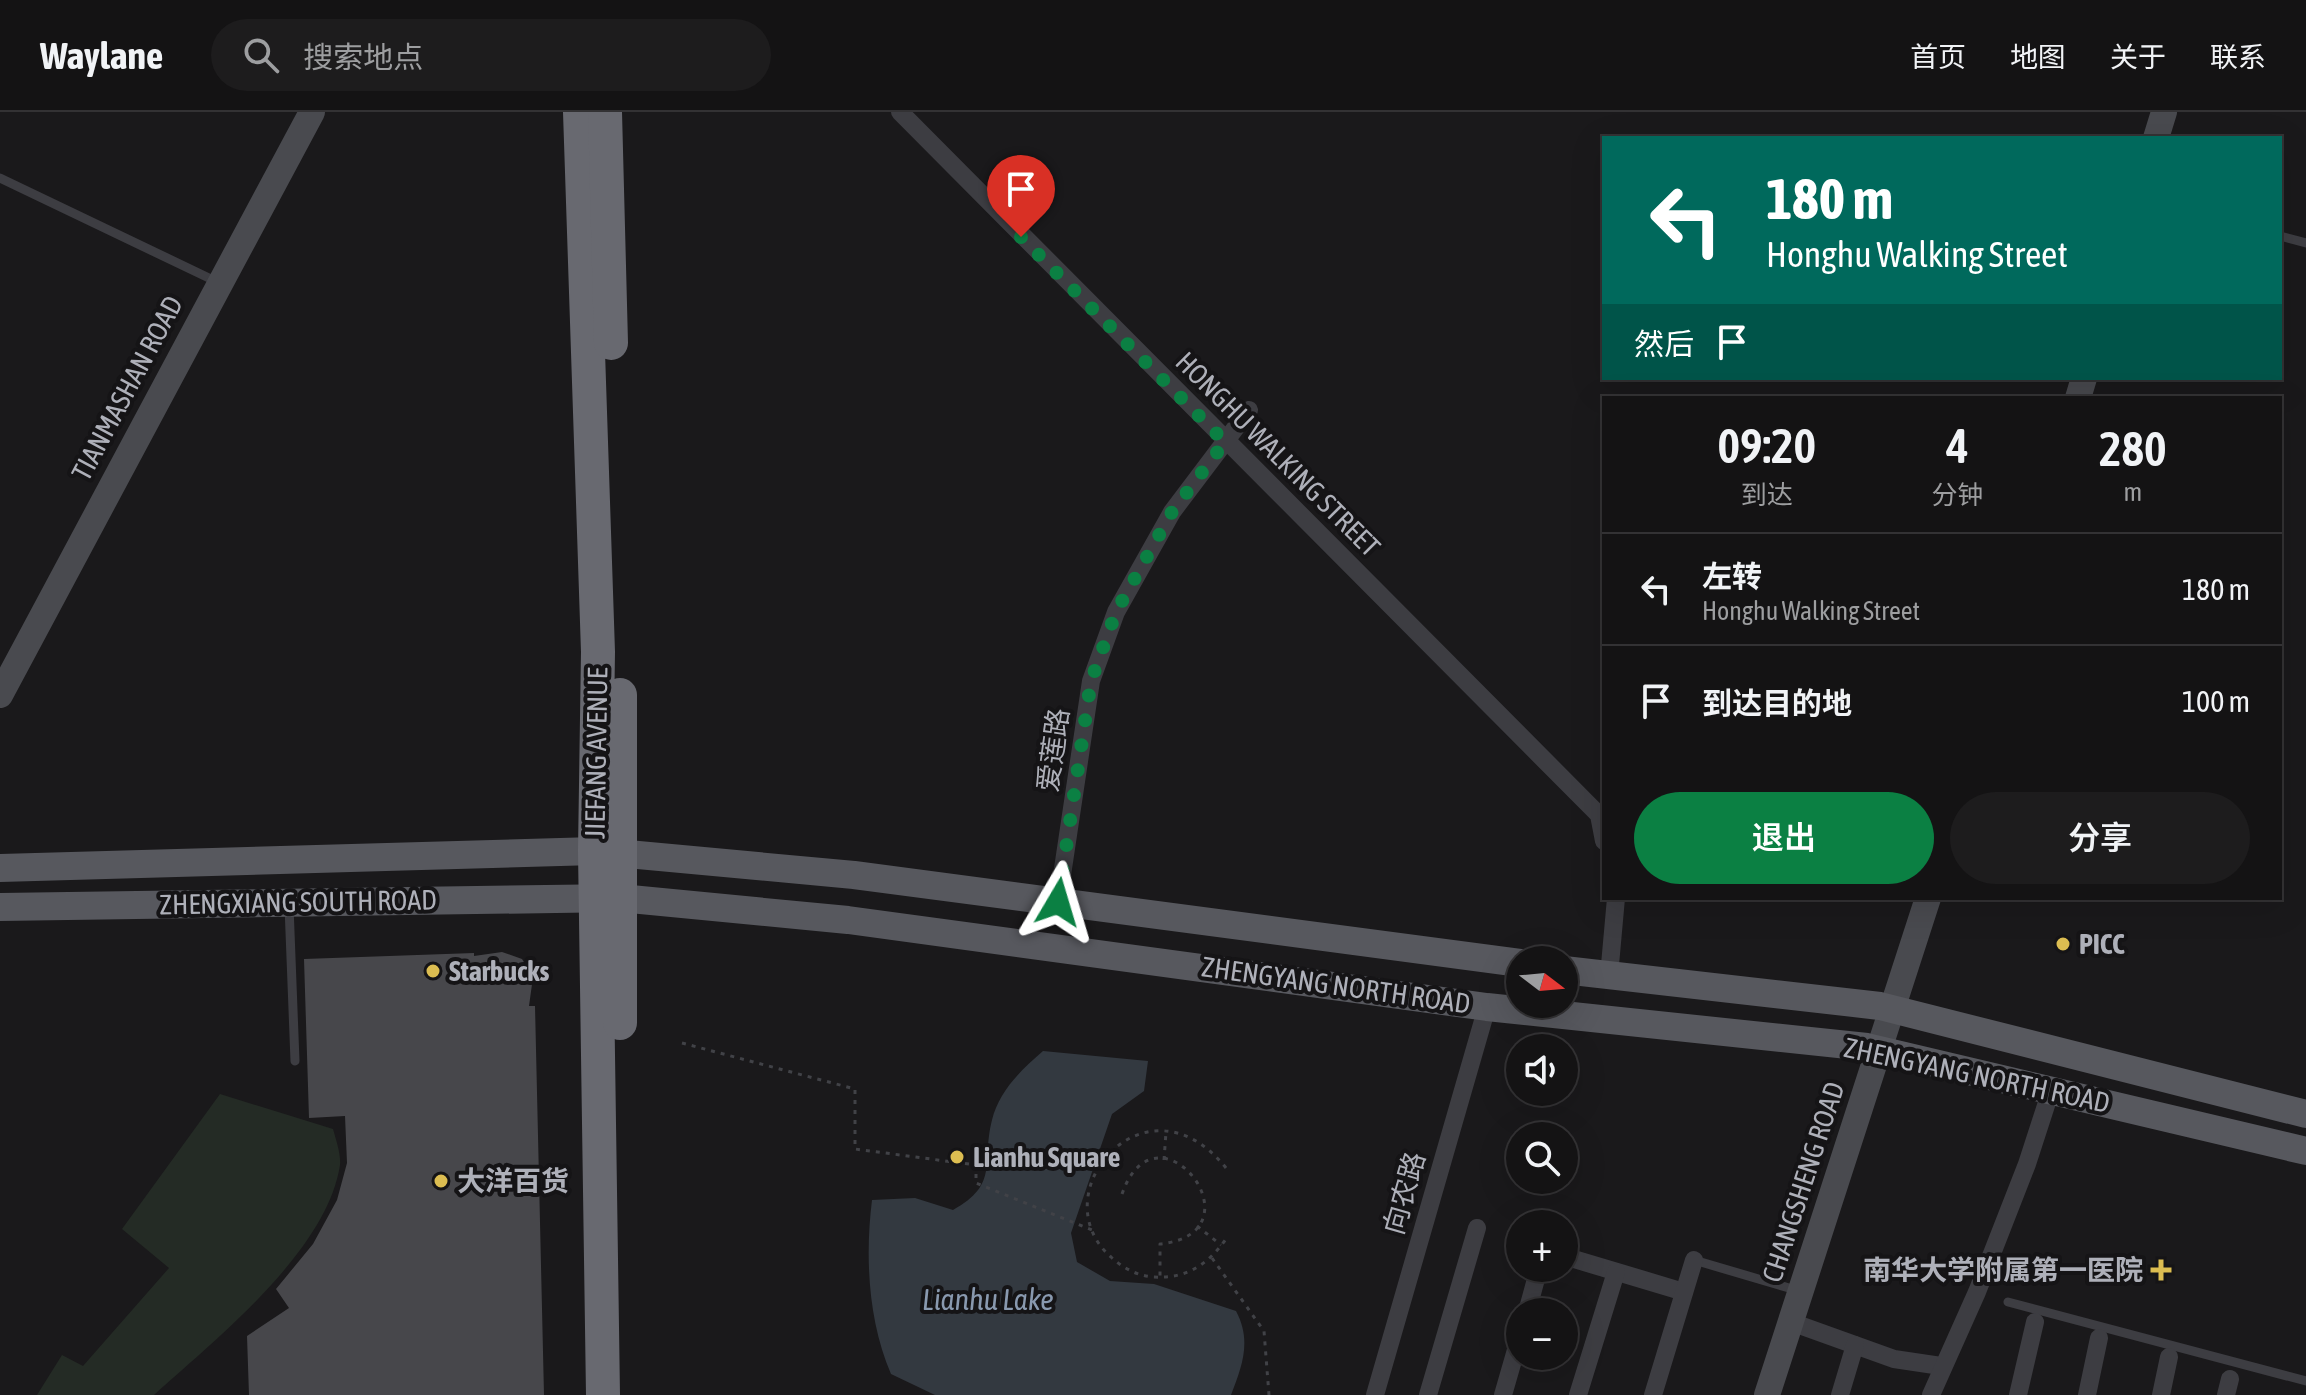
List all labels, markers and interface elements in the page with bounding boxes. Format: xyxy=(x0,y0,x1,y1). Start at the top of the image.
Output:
search box xyxy=(211,19,771,91)
icon: search xyxy=(239,33,283,77)
text: Waylane xyxy=(40,34,163,77)
text: 搜索地点 xyxy=(303,40,423,74)
text: 首页 xyxy=(1910,41,1966,73)
text: 地图 xyxy=(2010,41,2066,73)
text: 关于 xyxy=(2110,41,2166,73)
text: 联系 xyxy=(2210,41,2266,73)
pin xyxy=(987,155,1055,237)
icon: arrive xyxy=(999,167,1043,211)
text: 180 m xyxy=(1766,167,1893,231)
icon: left xyxy=(1634,168,1738,272)
text: Honghu Walking Street xyxy=(1766,233,2068,275)
street label: TIANMASHAN ROAD xyxy=(65,291,189,485)
icon: arrive xyxy=(1710,320,1754,364)
text: 然后 xyxy=(1634,327,1694,361)
street label: HONGHU WALKING STREET xyxy=(1169,345,1387,563)
text: 09:20 xyxy=(1717,418,1816,473)
text: 4 xyxy=(1946,418,1969,473)
text: 280 xyxy=(2099,421,2167,476)
text: m xyxy=(2123,477,2142,507)
text: 到达 xyxy=(1741,480,1793,510)
text: 分钟 xyxy=(1932,480,1984,510)
text: 左转 xyxy=(1702,559,1762,593)
icon: left xyxy=(1634,567,1678,611)
text: 180 m xyxy=(2182,572,2250,606)
text: Honghu Walking Street xyxy=(1702,596,1920,626)
street label: JIEFANG AVENUE xyxy=(579,667,613,839)
icon: arrive xyxy=(1634,679,1678,723)
text: 100 m xyxy=(2182,684,2250,718)
text: 到达目的地 xyxy=(1702,686,1852,720)
street label: 爱莲路 xyxy=(1031,706,1075,794)
button: 退出 xyxy=(1634,792,1934,884)
button: 分享 xyxy=(1950,792,2250,884)
position arrow xyxy=(1016,860,1100,944)
street label: ZHENGXIANG SOUTH ROAD xyxy=(159,884,437,920)
place label: PICC xyxy=(2079,928,2125,960)
marker: PICC xyxy=(2054,935,2072,953)
north arrow xyxy=(1506,946,1578,1018)
map controls xyxy=(1506,946,1578,1370)
street label: ZHENGYANG NORTH ROAD xyxy=(1200,950,1472,1020)
place label: Starbucks xyxy=(449,955,550,987)
marker: Starbucks xyxy=(424,962,442,980)
street label: ZHENGYANG NORTH ROAD xyxy=(1841,1031,2113,1119)
button: sound xyxy=(1506,1034,1578,1106)
street label: CHANGSHENG ROAD xyxy=(1756,1078,1850,1286)
button: search xyxy=(1506,1122,1578,1194)
place label: Lianhu Square xyxy=(973,1141,1120,1173)
marker: Lianhu Square xyxy=(948,1148,966,1166)
street label: 向农路 xyxy=(1377,1148,1431,1238)
place label: 大洋百货 xyxy=(457,1165,569,1197)
marker: 大洋百货 xyxy=(432,1172,450,1190)
button: + xyxy=(1506,1210,1578,1282)
place label: 南华大学附属第一医院 xyxy=(1863,1254,2143,1286)
marker: 南华大学附属第一医院 xyxy=(2150,1259,2172,1281)
water label: Lianhu Lake xyxy=(922,1282,1054,1316)
button: − xyxy=(1506,1298,1578,1370)

